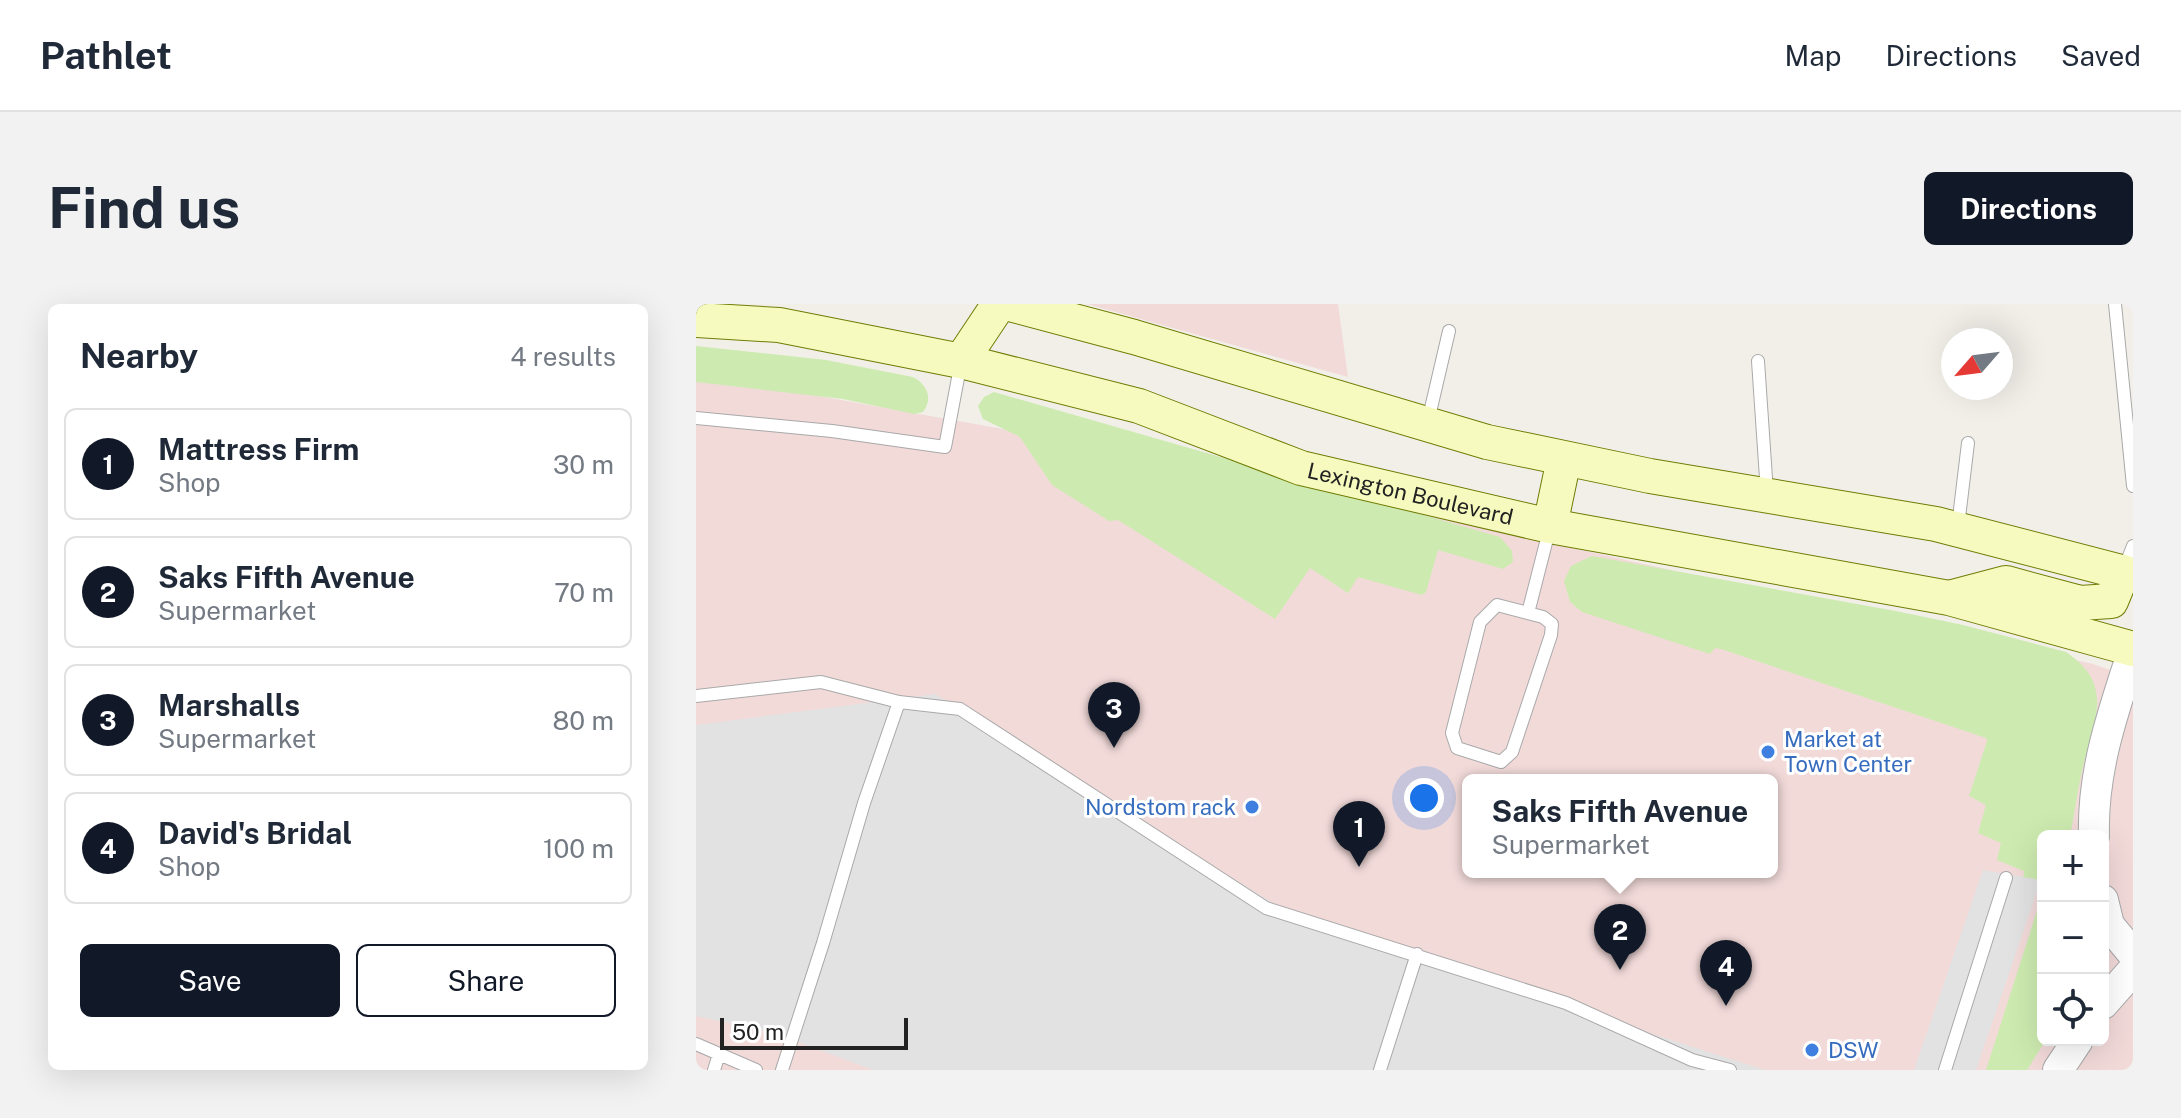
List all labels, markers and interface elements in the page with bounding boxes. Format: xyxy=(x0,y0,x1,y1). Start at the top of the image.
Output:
text: Pathlet xyxy=(40,33,172,78)
text: Map xyxy=(1785,39,1841,72)
text: Directions xyxy=(1885,39,2017,72)
text: Saved xyxy=(2061,39,2141,72)
button: Directions xyxy=(1924,172,2133,245)
text: Find us xyxy=(48,175,240,241)
north arrow xyxy=(1941,328,2013,400)
text: Nearby xyxy=(80,336,198,376)
text: 4 results xyxy=(510,341,616,372)
text: Mattress Firm xyxy=(158,431,359,467)
text: 1 xyxy=(102,449,114,480)
text: 30 m xyxy=(553,449,614,480)
street label: Lexington Boulevard xyxy=(1305,457,1516,530)
text: Shop xyxy=(158,467,221,498)
text: Saks Fifth Avenue xyxy=(158,559,415,595)
text: 2 xyxy=(100,577,116,608)
text: 70 m xyxy=(554,577,614,608)
text: Supermarket xyxy=(158,595,316,626)
pin: 3 xyxy=(1088,682,1140,748)
text: Marshalls xyxy=(158,687,300,723)
text: 3 xyxy=(99,705,117,736)
text: 80 m xyxy=(553,705,614,736)
text: Supermarket xyxy=(158,723,316,754)
place label: Market at Town Center xyxy=(1784,726,1912,777)
marker: Market at Town Center xyxy=(1759,743,1777,761)
popup xyxy=(1462,774,1778,878)
your location xyxy=(1404,778,1444,818)
text: Saks Fifth Avenue xyxy=(1492,793,1748,829)
place label: Nordstom rack xyxy=(1085,794,1236,820)
marker: Nordstom rack xyxy=(1243,798,1261,816)
pin: 1 xyxy=(1333,801,1385,867)
text: David's Bridal xyxy=(158,815,352,851)
text: Supermarket xyxy=(1492,829,1650,860)
map controls xyxy=(2037,830,2109,1046)
button: + xyxy=(2037,830,2109,902)
text: 4 xyxy=(99,833,117,864)
text: 100 m xyxy=(543,833,614,864)
text: Shop xyxy=(158,851,221,882)
button: − xyxy=(2037,902,2109,974)
pin: 2 xyxy=(1594,904,1646,970)
pin: 4 xyxy=(1700,940,1752,1006)
button: Save xyxy=(80,944,340,1017)
button: Share xyxy=(356,944,616,1017)
button: locate xyxy=(2037,974,2109,1046)
scale bar xyxy=(720,1014,908,1050)
text: 50 m xyxy=(732,1019,784,1045)
place label: DSW xyxy=(1828,1037,1878,1063)
marker: DSW xyxy=(1803,1041,1821,1059)

